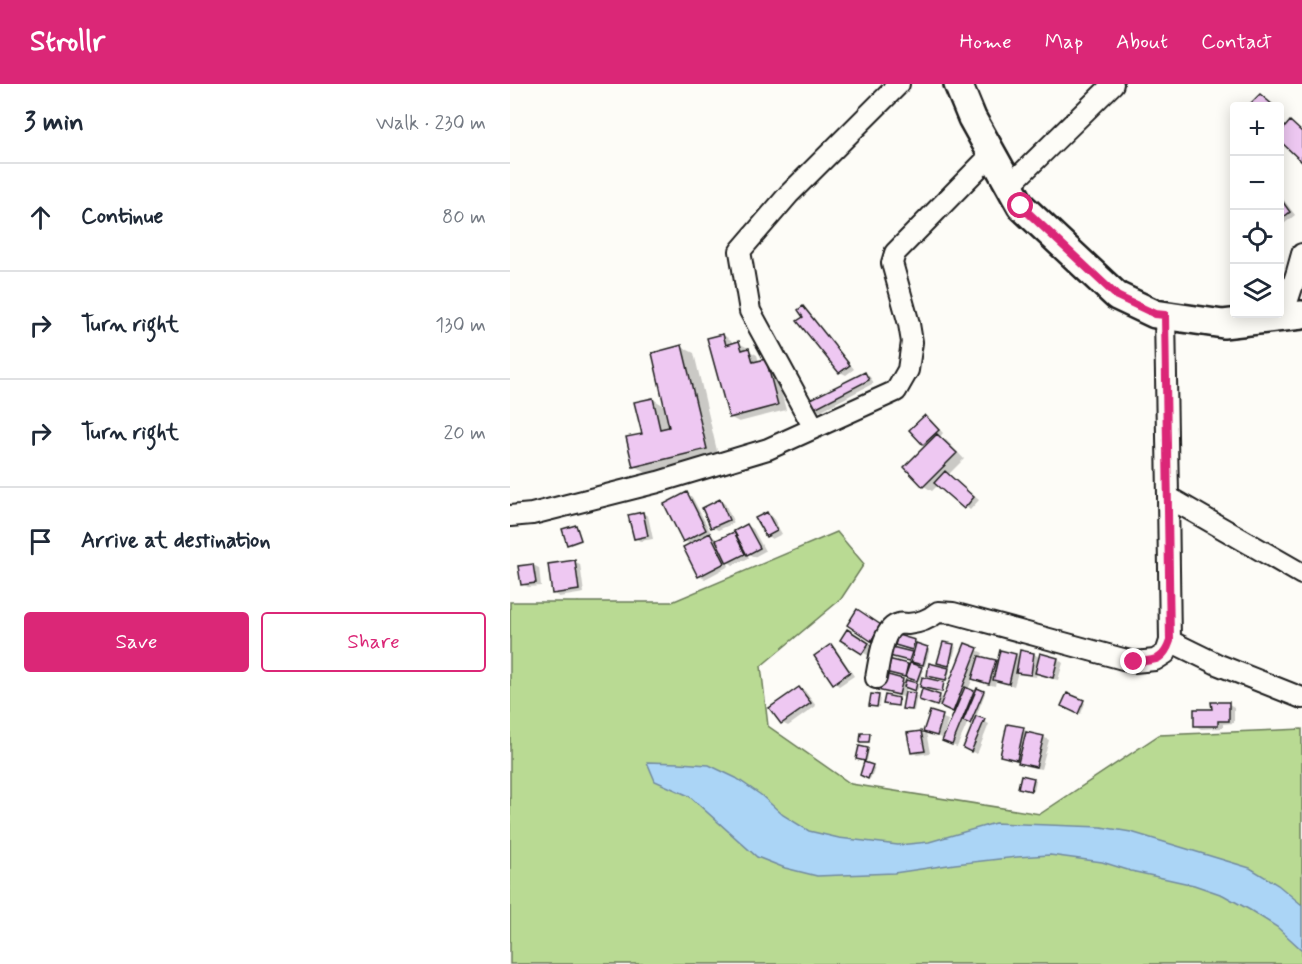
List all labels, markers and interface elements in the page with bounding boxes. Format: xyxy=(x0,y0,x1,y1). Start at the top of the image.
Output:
text: Strollr xyxy=(30,24,105,61)
text: Home xyxy=(960,28,1012,56)
text: Map xyxy=(1045,28,1083,56)
text: About xyxy=(1116,28,1168,56)
text: Contact xyxy=(1201,28,1272,56)
map controls xyxy=(1230,102,1284,318)
button: + xyxy=(1230,102,1284,156)
text: 3 min xyxy=(24,106,84,140)
text: Walk · 230 m xyxy=(376,110,486,137)
button: − xyxy=(1230,156,1284,210)
route start xyxy=(1007,192,1033,218)
icon: ahead xyxy=(24,201,57,234)
text: Continue xyxy=(81,203,163,231)
text: 80 m xyxy=(442,204,486,231)
button: locate xyxy=(1230,210,1284,264)
button: layers xyxy=(1230,264,1284,318)
icon: right xyxy=(24,309,57,342)
text: Turn right xyxy=(81,311,179,339)
text: 130 m xyxy=(435,312,486,339)
icon: right xyxy=(24,417,57,450)
text: Turn right xyxy=(81,419,179,447)
text: 20 m xyxy=(443,420,486,447)
icon: arrive xyxy=(24,525,57,558)
text: Arrive at destination xyxy=(81,527,271,555)
button: Save xyxy=(24,612,249,672)
button: Share xyxy=(261,612,486,672)
route end xyxy=(1120,648,1146,674)

